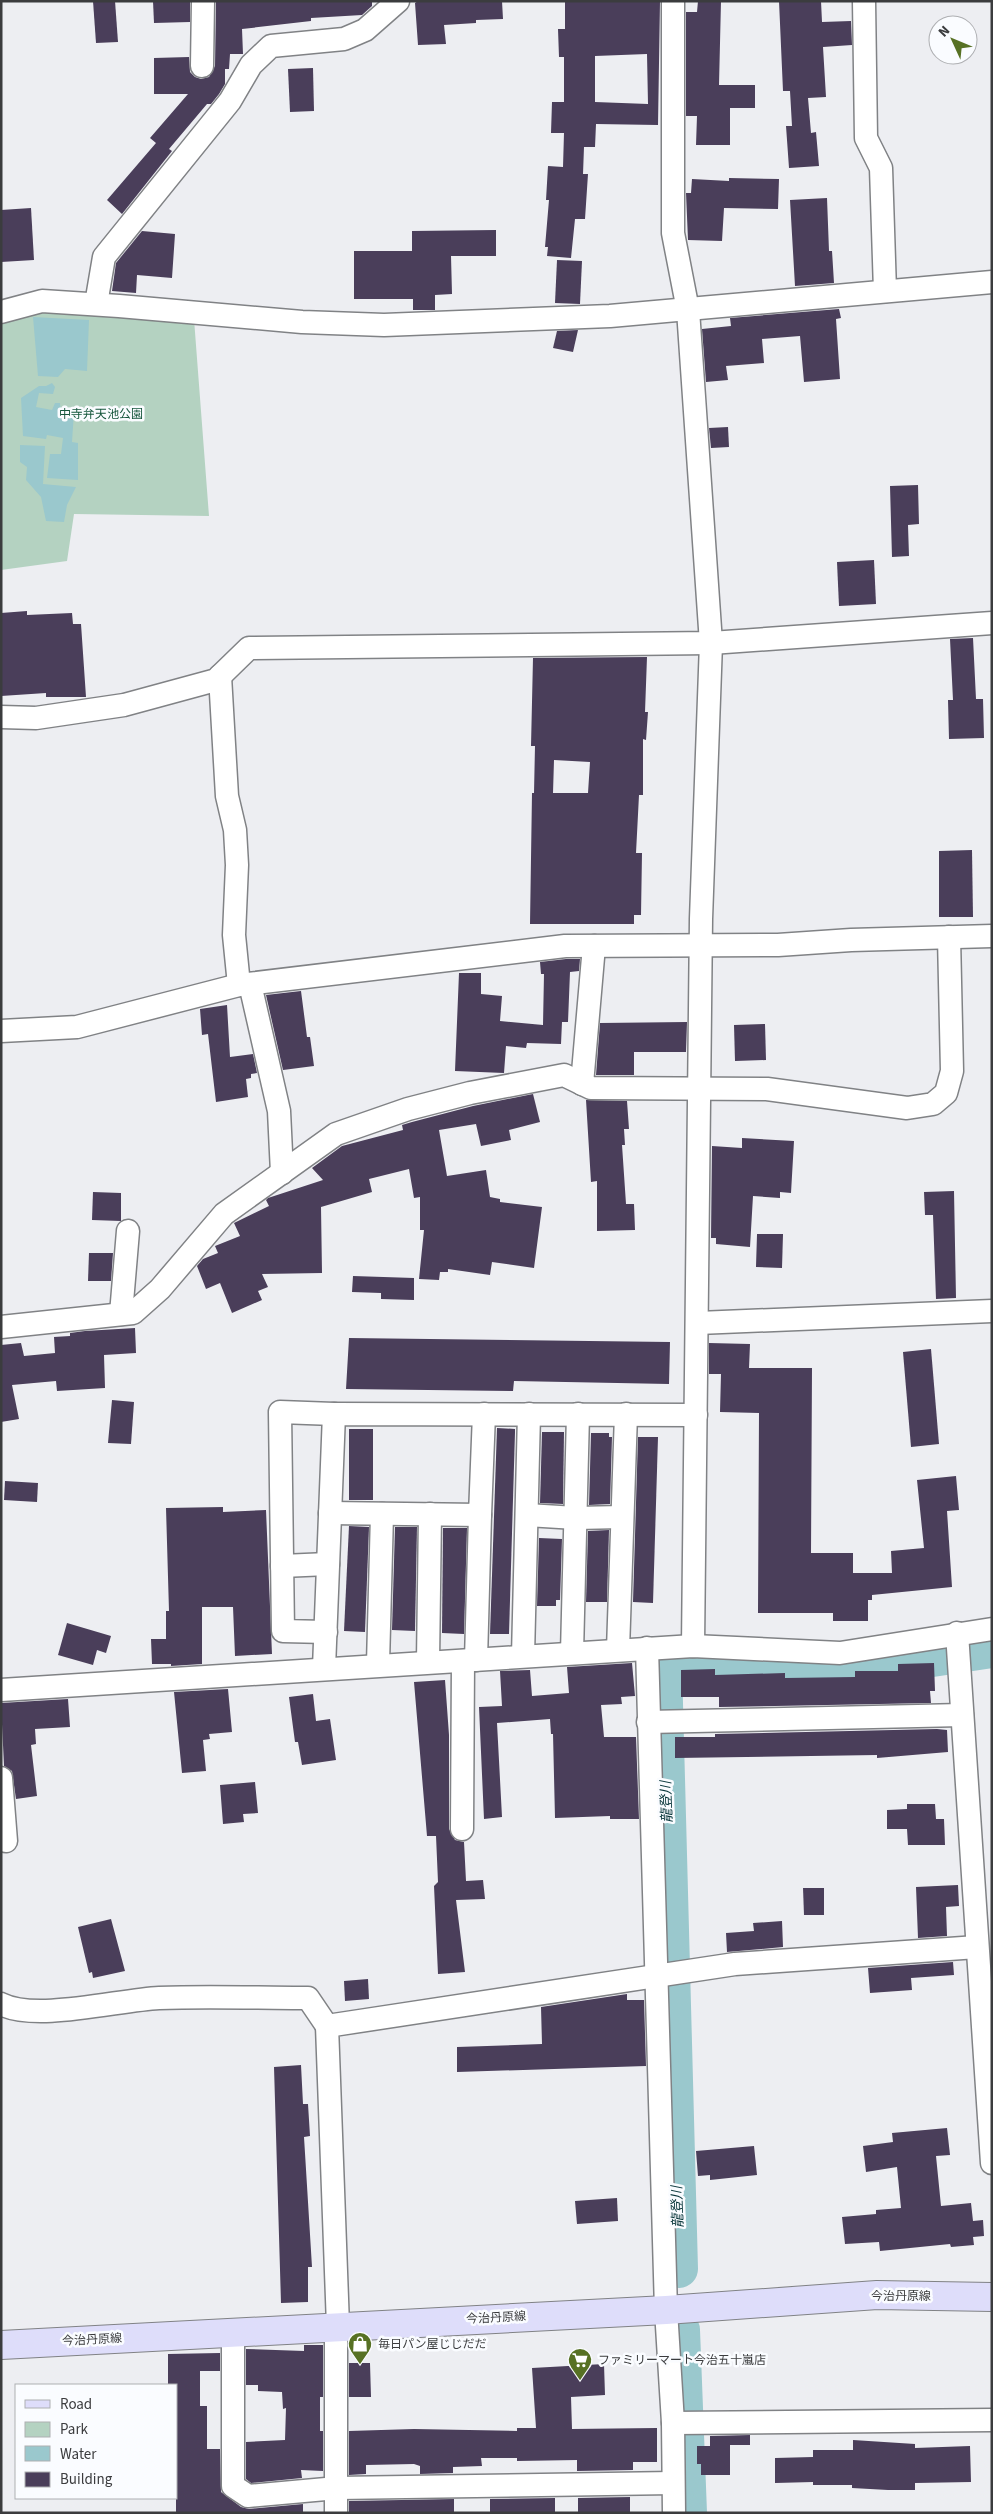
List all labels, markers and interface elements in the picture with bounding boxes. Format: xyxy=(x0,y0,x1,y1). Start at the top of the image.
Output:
north arrow xyxy=(928,15,978,65)
text: N xyxy=(934,21,955,42)
park label: 中寺弁天池公園 xyxy=(59,406,143,423)
water label: 龍登川 xyxy=(656,1779,678,1823)
water label: 龍登川 xyxy=(667,2184,689,2228)
street label: 今治丹原線 xyxy=(871,2288,931,2305)
street label: 今治丹原線 xyxy=(466,2308,526,2328)
street label: 今治丹原線 xyxy=(62,2330,122,2350)
shop icon: 毎日パン屋じじだだ xyxy=(347,2331,373,2365)
place label: 毎日パン屋じじだだ xyxy=(378,2336,487,2353)
supermarket icon: ファミリーマート今治五十嵐店 xyxy=(567,2347,593,2381)
place label: ファミリーマート今治五十嵐店 xyxy=(598,2352,766,2369)
legend xyxy=(15,2384,178,2499)
text: Road xyxy=(60,2394,92,2415)
text: Park xyxy=(60,2419,89,2440)
text: Water xyxy=(60,2444,97,2465)
text: Building xyxy=(60,2469,113,2490)

